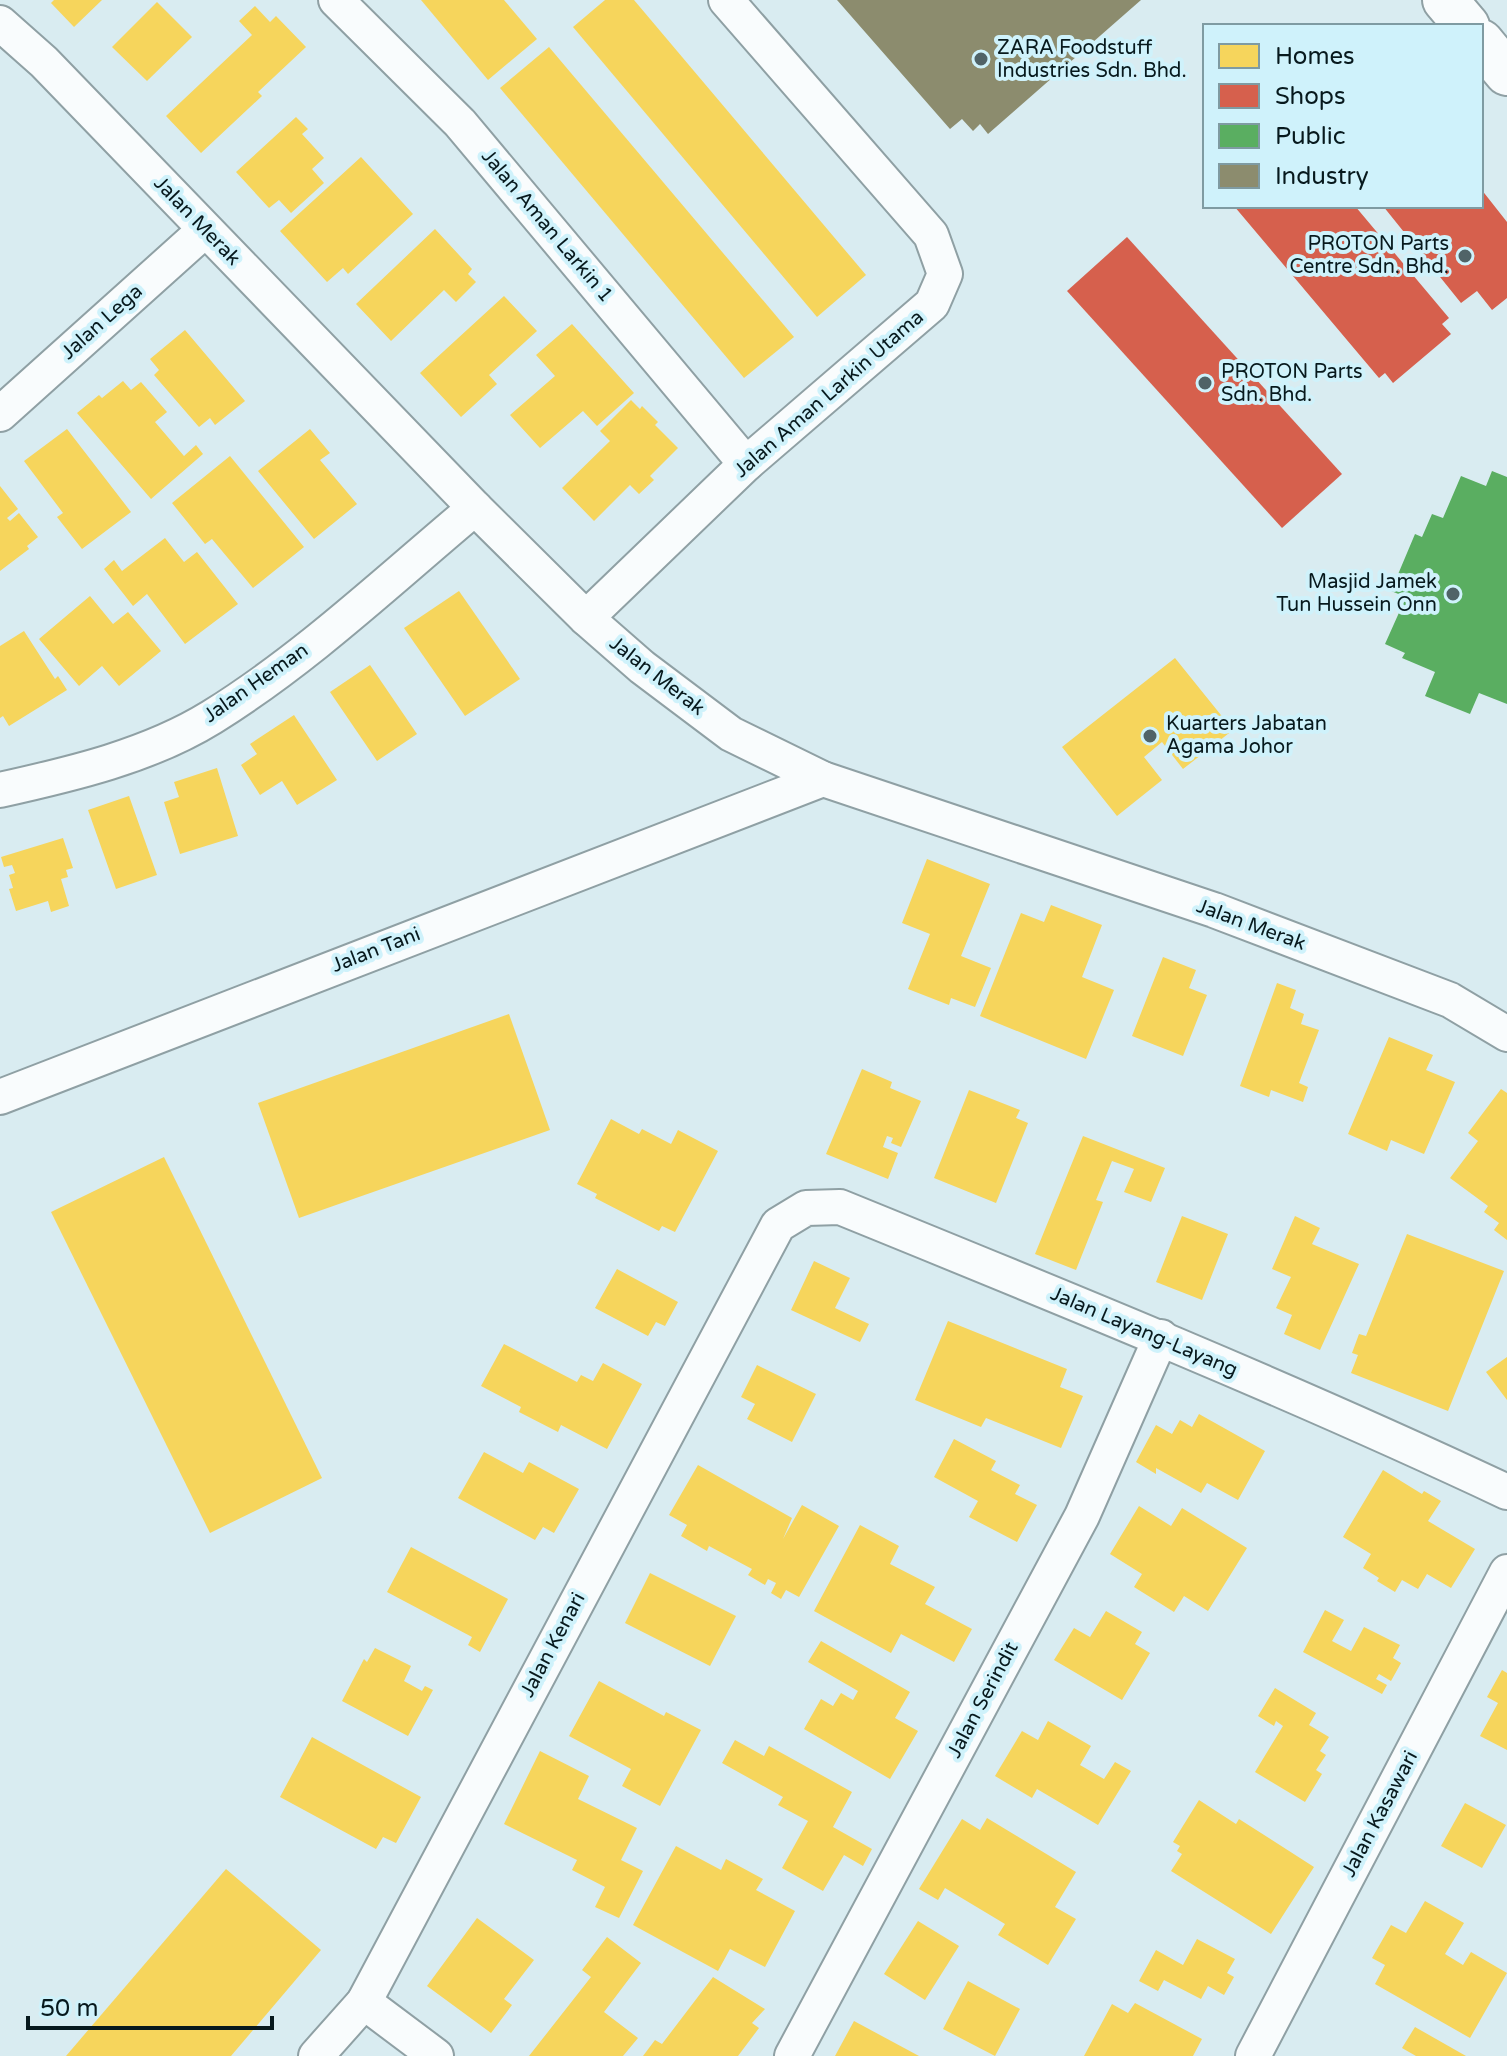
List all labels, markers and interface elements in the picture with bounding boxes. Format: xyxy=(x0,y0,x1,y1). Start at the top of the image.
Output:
legend xyxy=(1203,24,1483,208)
place label: ZARA Foodstuff Industries Sdn. Bhd. xyxy=(997,36,1187,83)
text: Homes xyxy=(1275,42,1355,71)
marker: ZARA Foodstuff Industries Sdn. Bhd. xyxy=(972,50,990,68)
text: Shops xyxy=(1275,82,1345,111)
text: Public xyxy=(1275,122,1345,151)
street label: Jalan Aman Larkin 1 xyxy=(476,145,618,307)
text: Industry xyxy=(1275,162,1369,191)
street label: Jalan Merak xyxy=(149,172,245,271)
place label: PROTON Parts Centre Sdn. Bhd. xyxy=(1289,232,1449,279)
marker: PROTON Parts Centre Sdn. Bhd. xyxy=(1456,247,1474,265)
street label: Jalan Lega xyxy=(56,279,148,365)
street label: Jalan Aman Larkin Utama xyxy=(729,305,929,483)
place label: PROTON Parts Sdn. Bhd. xyxy=(1221,360,1363,407)
marker: PROTON Parts Sdn. Bhd. xyxy=(1196,374,1214,392)
place label: Masjid Jamek Tun Hussein Onn xyxy=(1276,570,1437,617)
marker: Masjid Jamek Tun Hussein Onn xyxy=(1444,585,1462,603)
street label: Jalan Merak xyxy=(605,631,710,721)
street label: Jalan Heman xyxy=(199,638,313,728)
place label: Kuarters Jabatan Agama Johor xyxy=(1166,712,1327,759)
marker: Kuarters Jabatan Agama Johor xyxy=(1141,727,1159,745)
street label: Jalan Merak xyxy=(1193,894,1309,956)
street label: Jalan Tani xyxy=(328,922,424,978)
street label: Jalan Layang-Layang xyxy=(1047,1282,1241,1382)
street label: Jalan Kenari xyxy=(515,1589,591,1701)
street label: Jalan Serindit xyxy=(942,1638,1024,1762)
street label: Jalan Kasawari xyxy=(1337,1747,1423,1881)
scale bar xyxy=(28,1980,272,2030)
text: 50 m xyxy=(40,1994,98,2023)

